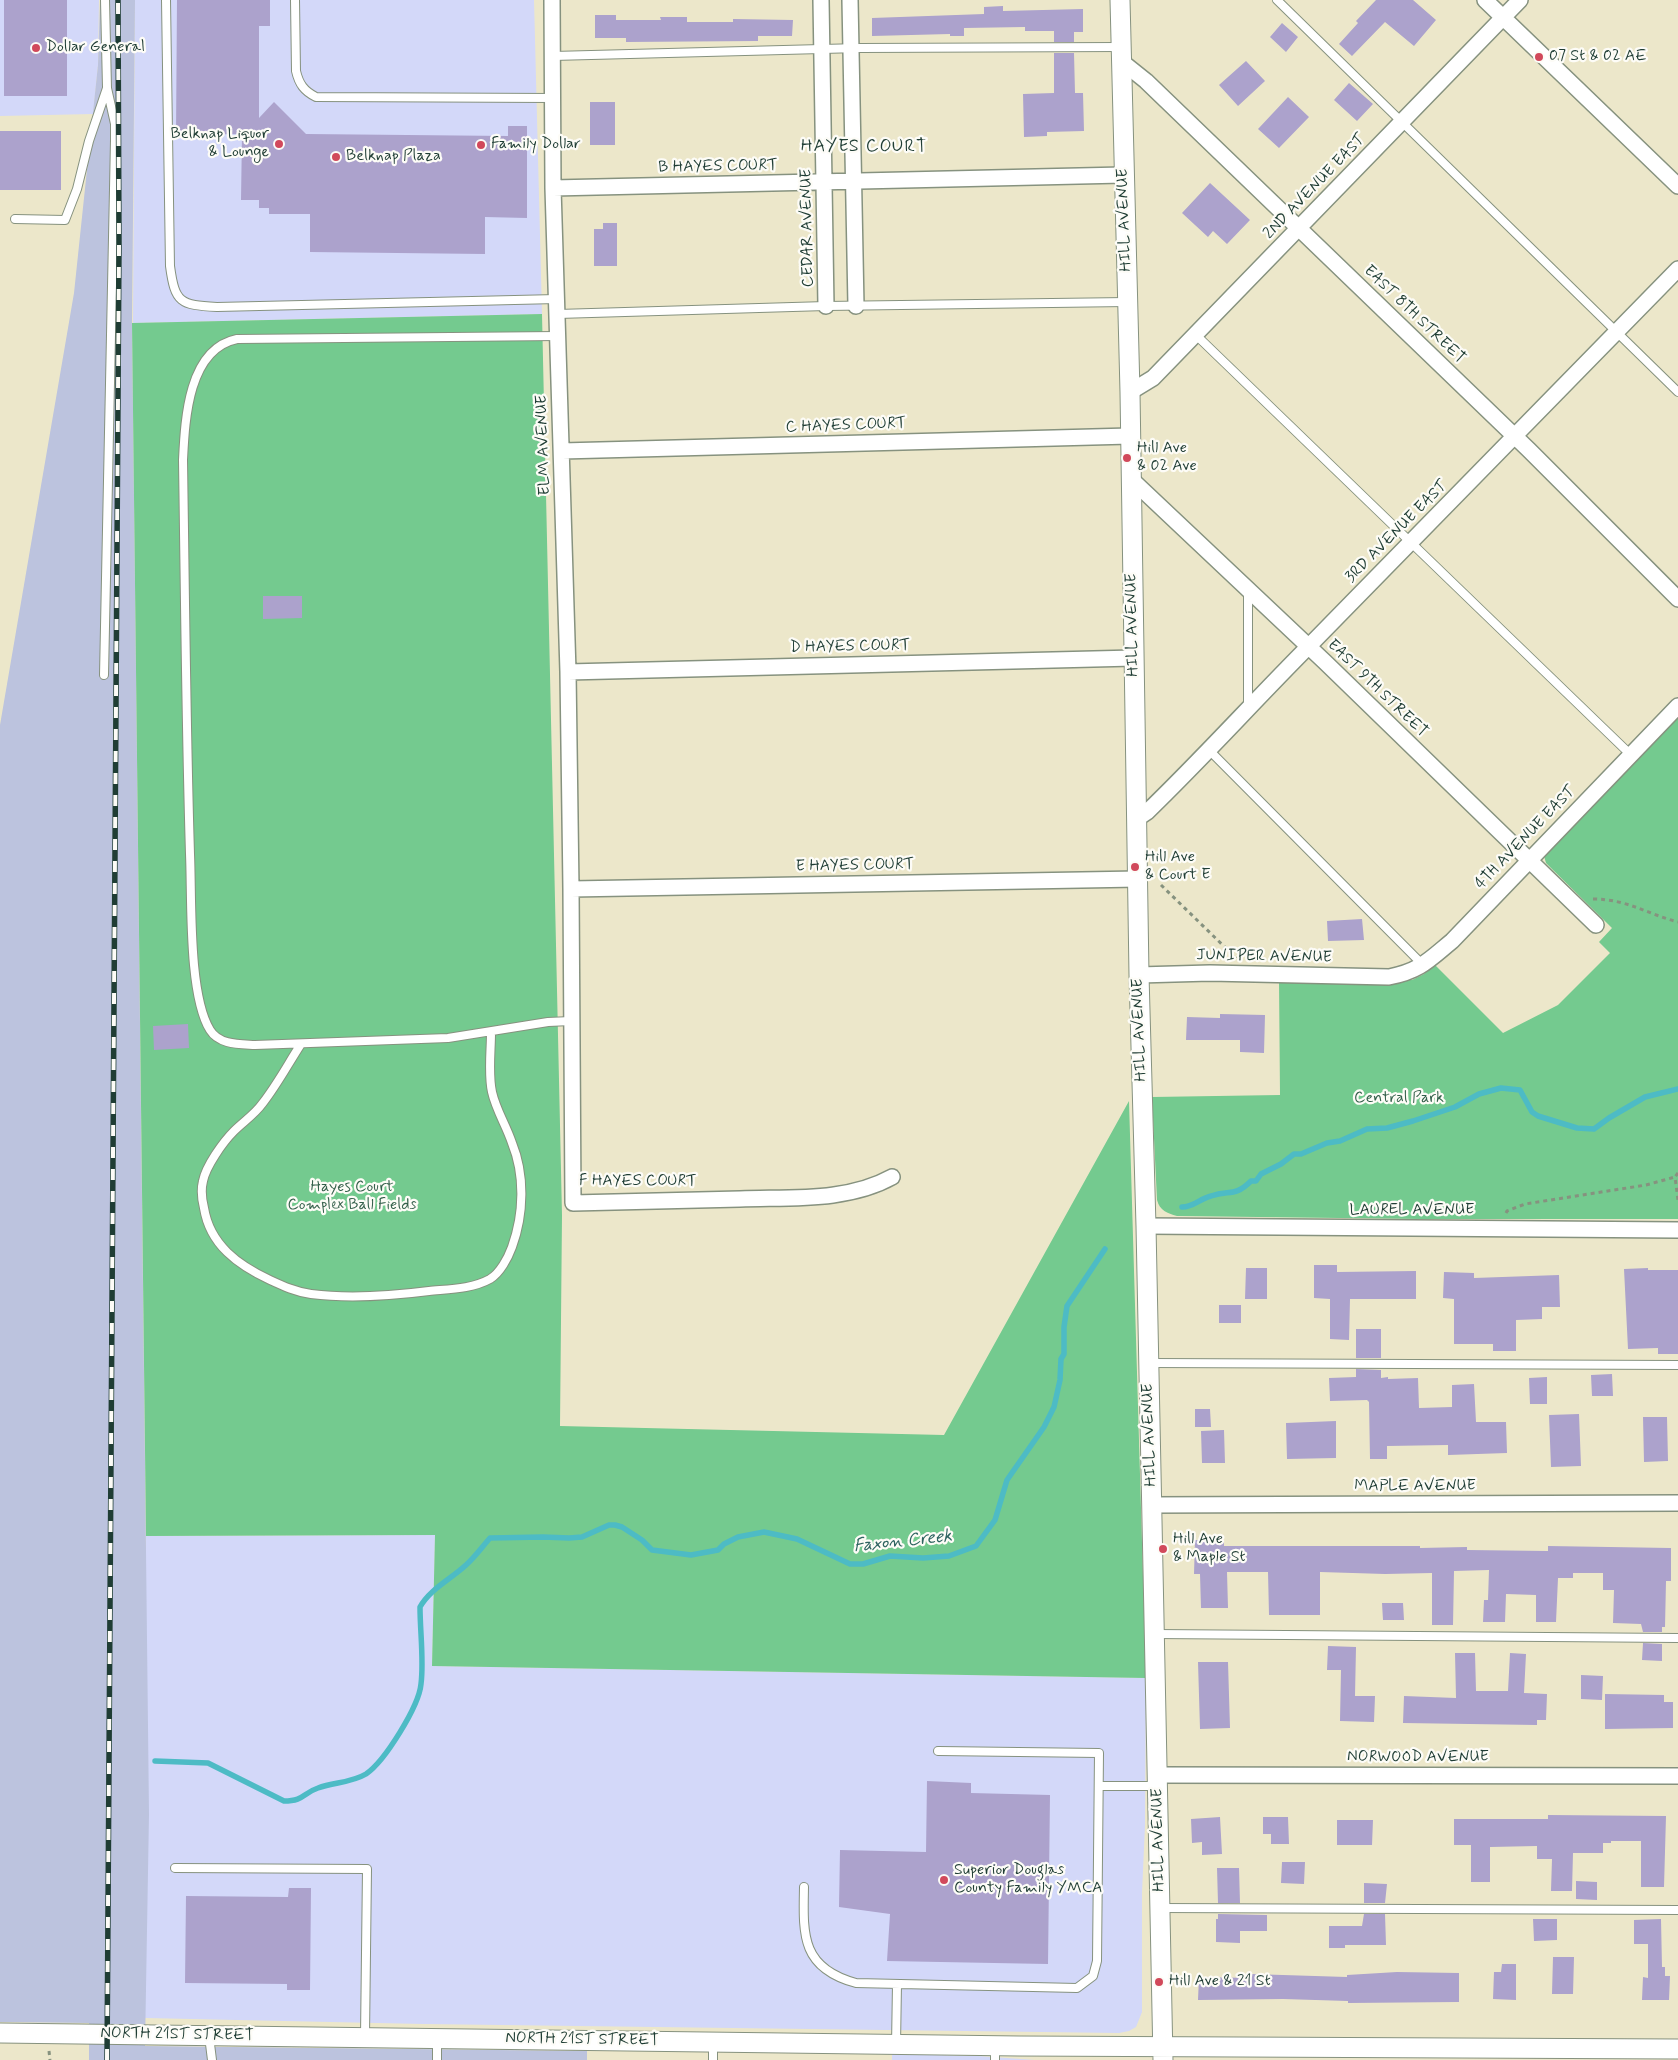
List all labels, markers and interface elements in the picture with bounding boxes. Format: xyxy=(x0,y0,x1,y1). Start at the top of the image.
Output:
place label: Dollar General xyxy=(46,38,145,58)
marker: Dollar General xyxy=(30,42,42,54)
place label: 07 St & 02 AE xyxy=(1549,47,1647,67)
marker: 07 St & 02 AE xyxy=(1533,51,1545,63)
place label: Belknap Liquor & Lounge xyxy=(171,125,269,163)
street label: 2ND AVENUE EAST xyxy=(1260,130,1370,244)
place label: Family Dollar xyxy=(491,135,581,155)
district label: HAYES COURT xyxy=(798,136,930,158)
marker: Belknap Liquor & Lounge xyxy=(273,138,285,150)
marker: Family Dollar xyxy=(475,139,487,151)
place label: Belknap Plaza xyxy=(346,147,441,167)
marker: Belknap Plaza xyxy=(330,151,342,163)
street label: B HAYES COURT xyxy=(658,156,778,178)
street label: HILL AVENUE xyxy=(1114,168,1136,272)
street label: CEDAR AVENUE xyxy=(797,169,819,287)
street label: EAST 8TH STREET xyxy=(1359,262,1469,368)
street label: ELM AVENUE xyxy=(533,394,555,496)
street label: C HAYES COURT xyxy=(785,414,907,438)
place label: Hill Ave & 02 Ave xyxy=(1137,439,1197,477)
marker: Hill Ave & 02 Ave xyxy=(1121,452,1133,464)
street label: 3RD AVENUE EAST xyxy=(1342,477,1452,587)
street label: HILL AVENUE xyxy=(1122,573,1144,677)
street label: D HAYES COURT xyxy=(790,636,910,658)
street label: EAST 9TH STREET xyxy=(1323,636,1431,742)
street label: 4TH AVENUE EAST xyxy=(1472,782,1580,894)
place label: Hill Ave & Court E xyxy=(1145,848,1211,886)
street label: E HAYES COURT xyxy=(795,855,915,877)
marker: Hill Ave & Court E xyxy=(1129,861,1141,873)
street label: JUNIPER AVENUE xyxy=(1196,946,1332,968)
street label: HILL AVENUE xyxy=(1129,978,1151,1082)
park label: Central Park xyxy=(1354,1089,1444,1109)
street label: F HAYES COURT xyxy=(579,1172,697,1192)
park label: Hayes Court Complex Ball Fields xyxy=(287,1178,417,1216)
street label: LAUREL AVENUE xyxy=(1350,1201,1474,1221)
street label: HILL AVENUE xyxy=(1139,1383,1161,1487)
street label: MAPLE AVENUE xyxy=(1354,1477,1476,1497)
water label: Faxon Creek xyxy=(853,1526,953,1558)
place label: Hill Ave & Maple St xyxy=(1173,1530,1246,1568)
marker: Hill Ave & Maple St xyxy=(1157,1543,1169,1555)
street label: NORWOOD AVENUE xyxy=(1347,1748,1489,1768)
street label: HILL AVENUE xyxy=(1148,1788,1170,1892)
place label: Superior Douglas County Family YMCA xyxy=(954,1861,1103,1899)
marker: Superior Douglas County Family YMCA xyxy=(938,1874,950,1886)
place label: Hill Ave & 21 St xyxy=(1169,1972,1271,1992)
marker: Hill Ave & 21 St xyxy=(1153,1976,1165,1988)
street label: NORTH 21ST STREET xyxy=(100,2024,254,2046)
street label: NORTH 21ST STREET xyxy=(505,2029,659,2051)

